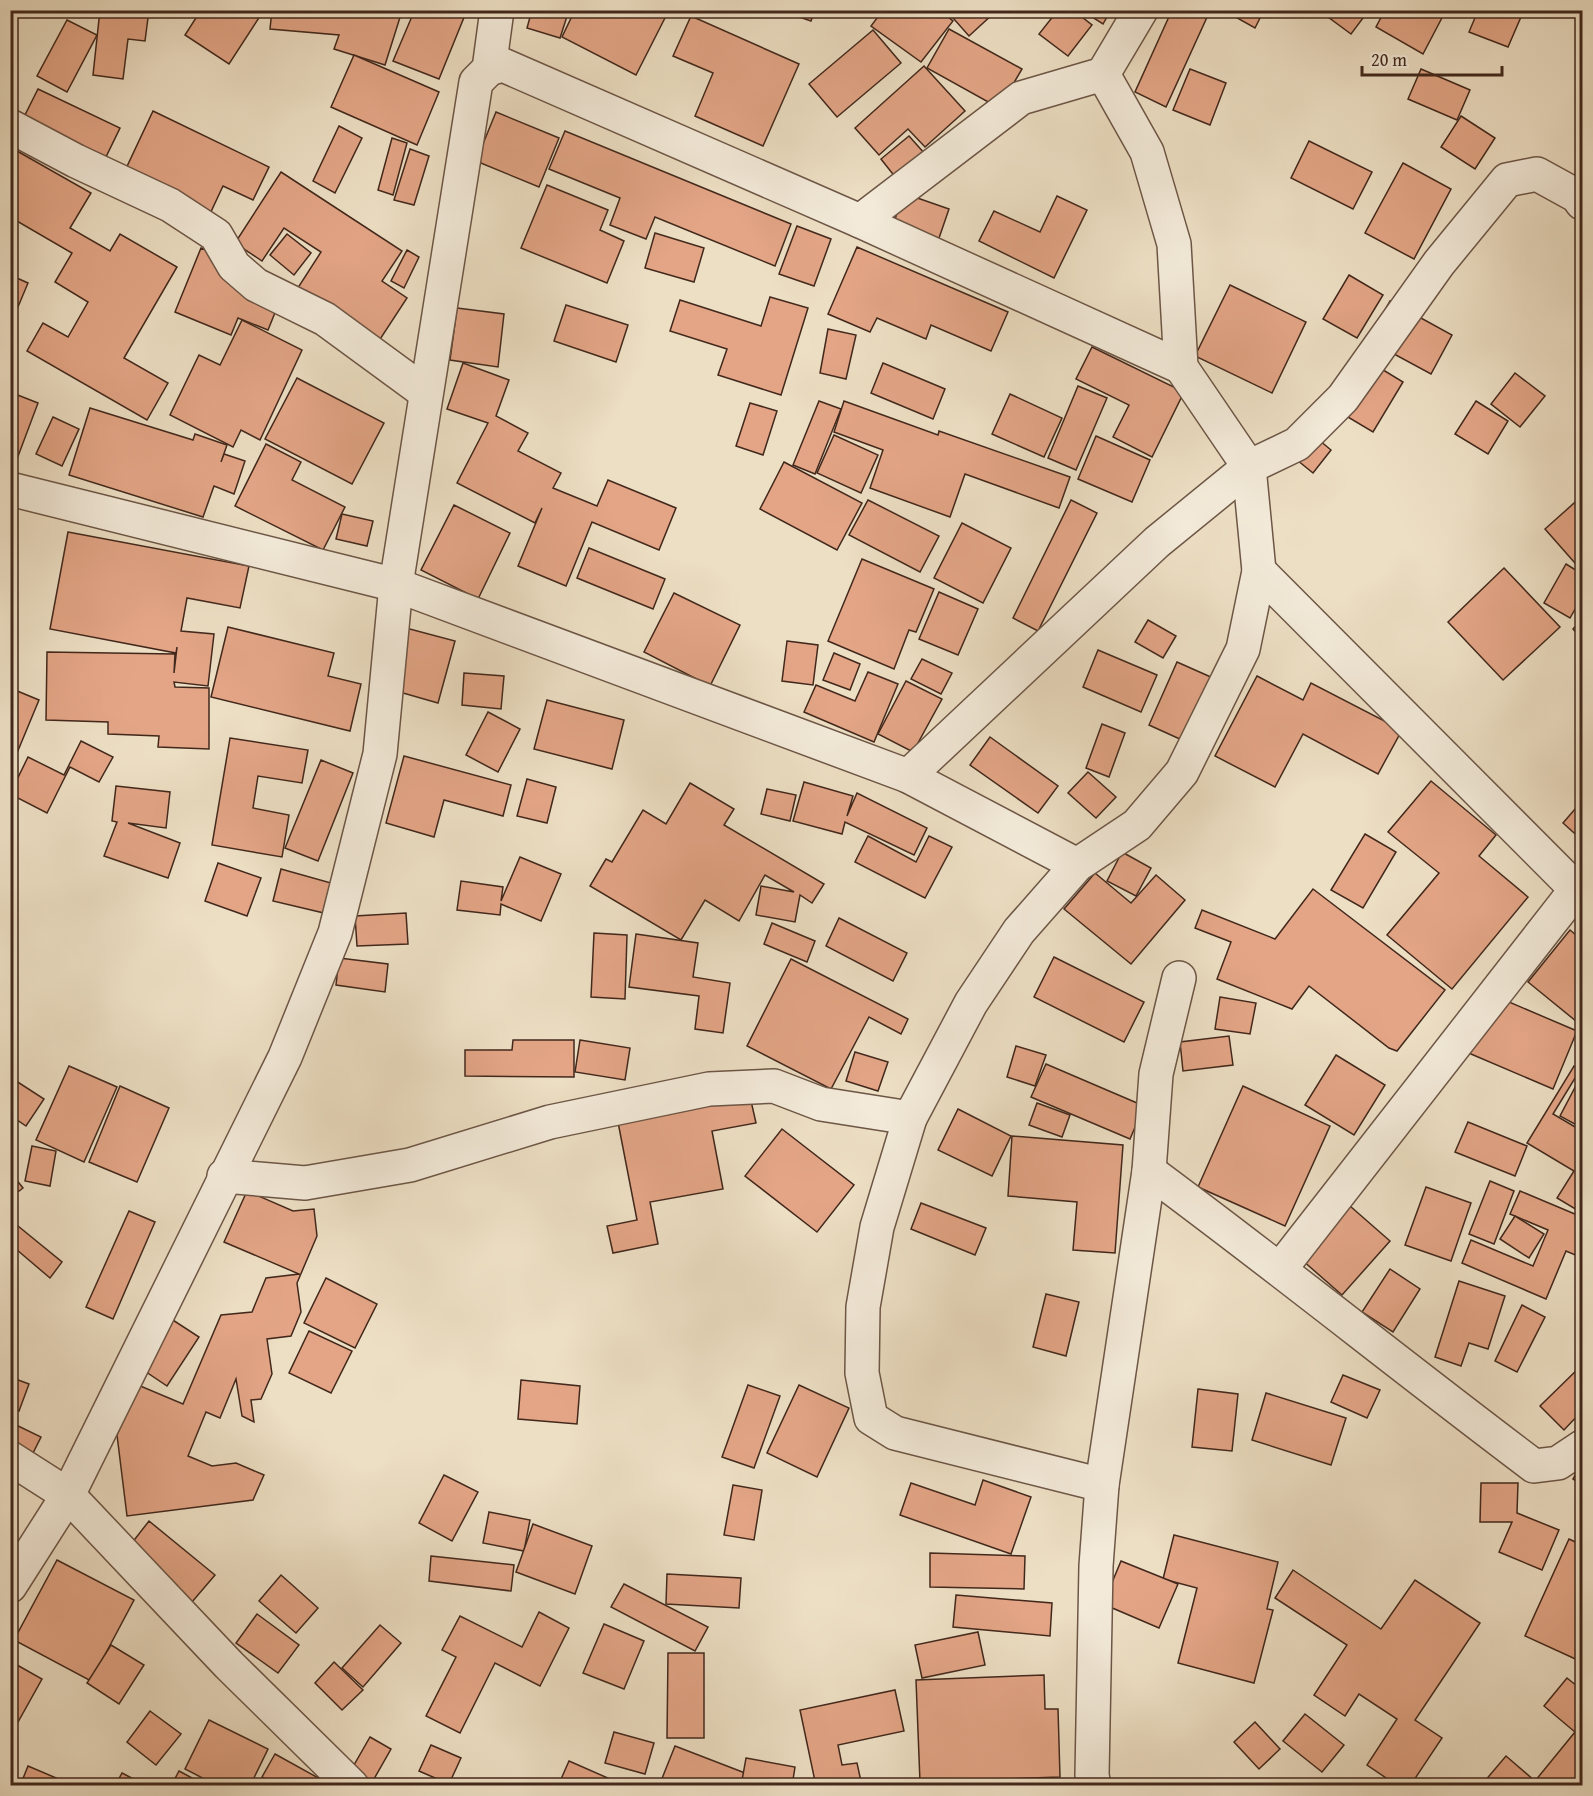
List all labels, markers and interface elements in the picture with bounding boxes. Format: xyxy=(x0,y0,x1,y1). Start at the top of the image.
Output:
scale bar xyxy=(1362,39,1502,77)
text: 20 m xyxy=(1371,46,1407,73)

